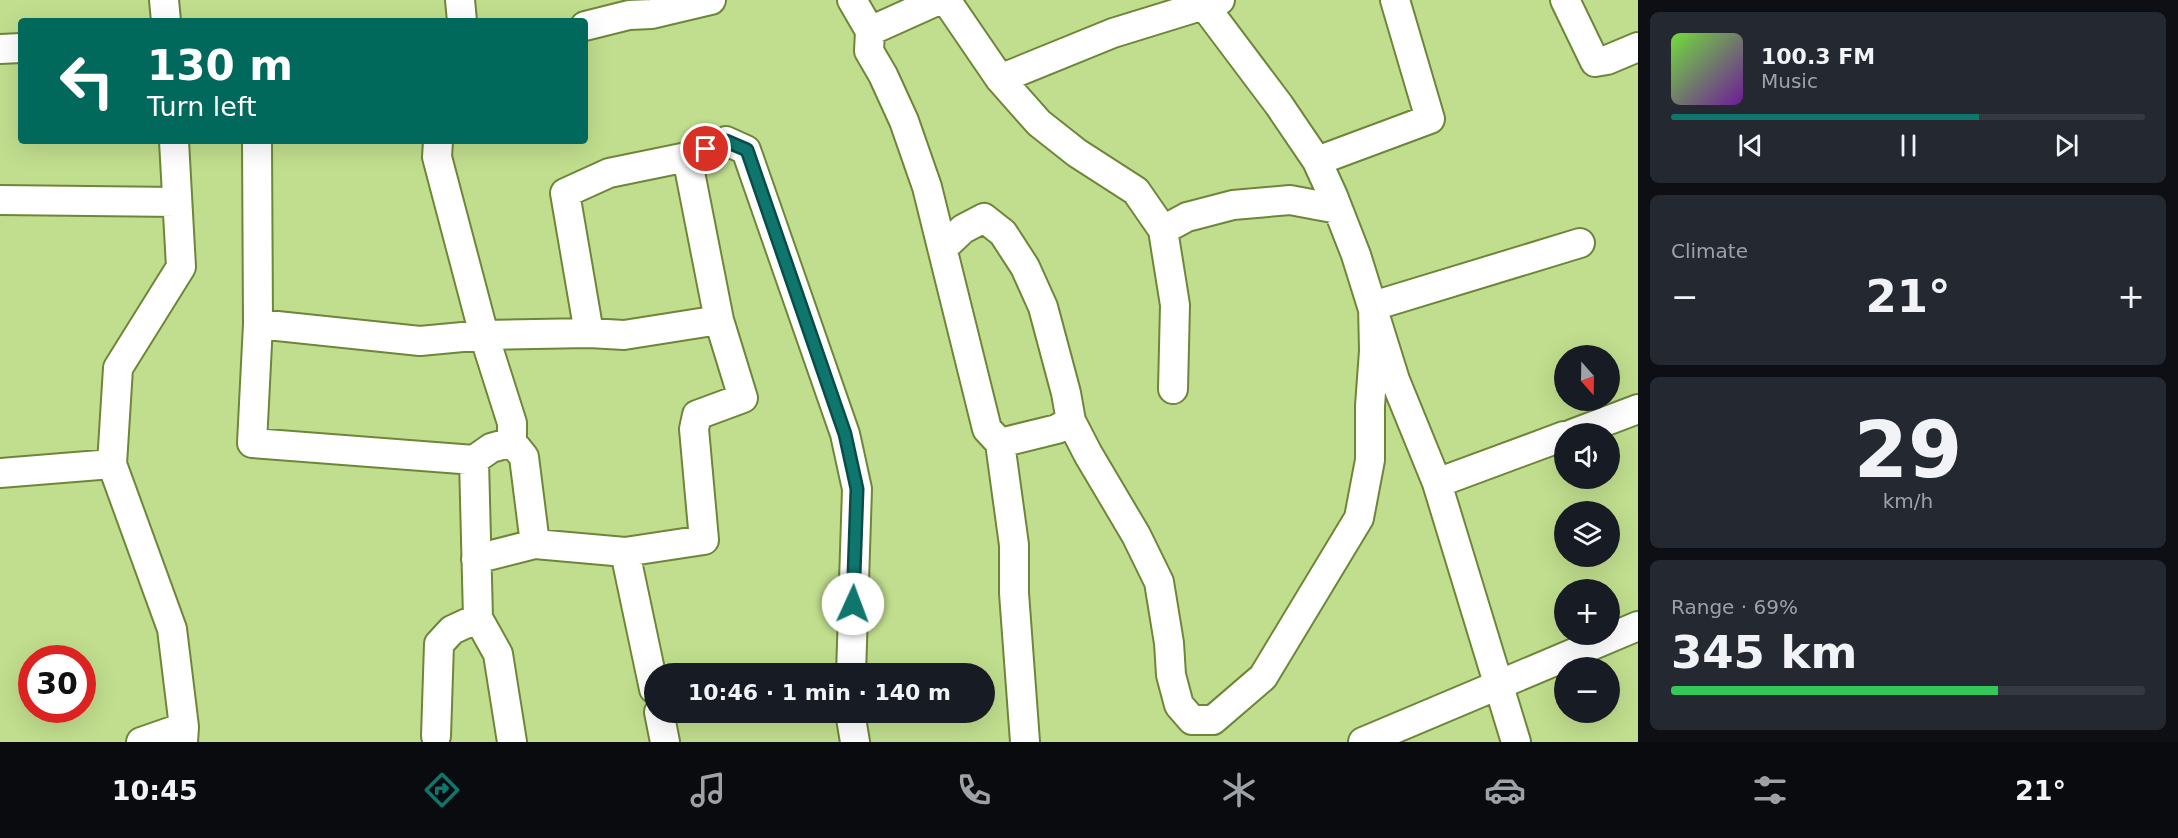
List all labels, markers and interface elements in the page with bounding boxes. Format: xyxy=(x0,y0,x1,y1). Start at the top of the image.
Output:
text: 130 m xyxy=(147,41,293,90)
icon: left xyxy=(48,42,126,120)
text: 100.3 FM xyxy=(1761,44,1875,69)
text: Music xyxy=(1761,69,1818,93)
text: Turn left xyxy=(147,91,257,122)
pin xyxy=(680,123,731,174)
icon: previous xyxy=(1734,129,1767,162)
icon: pause xyxy=(1892,129,1925,162)
icon: next xyxy=(2050,129,2083,162)
icon: arrive xyxy=(689,132,722,165)
text: Climate xyxy=(1671,239,1748,263)
text: 21° xyxy=(1865,270,1951,323)
text: − xyxy=(1671,277,1699,316)
text: + xyxy=(2117,277,2145,316)
north arrow xyxy=(1554,345,1620,411)
map controls xyxy=(1554,345,1620,723)
text: 29 xyxy=(1854,405,1962,495)
button: sound xyxy=(1554,423,1620,489)
text: km/h xyxy=(1883,489,1933,513)
button: layers xyxy=(1554,501,1620,567)
position arrow xyxy=(821,572,885,636)
button: + xyxy=(1554,579,1620,645)
text: Range · 69% xyxy=(1671,595,1798,619)
text: 345 km xyxy=(1671,626,1857,679)
speed limit sign: 30 xyxy=(18,645,96,723)
button: − xyxy=(1554,657,1620,723)
text: 10:46 · 1 min · 140 m xyxy=(688,680,951,705)
icon: directions xyxy=(421,769,463,811)
icon: music xyxy=(687,769,729,811)
icon: phone xyxy=(953,769,995,811)
icon: climate xyxy=(1218,769,1260,811)
icon: car xyxy=(1484,769,1526,811)
icon: filters xyxy=(1749,769,1791,811)
text: 10:45 xyxy=(112,775,198,806)
text: 21° xyxy=(2015,775,2066,806)

